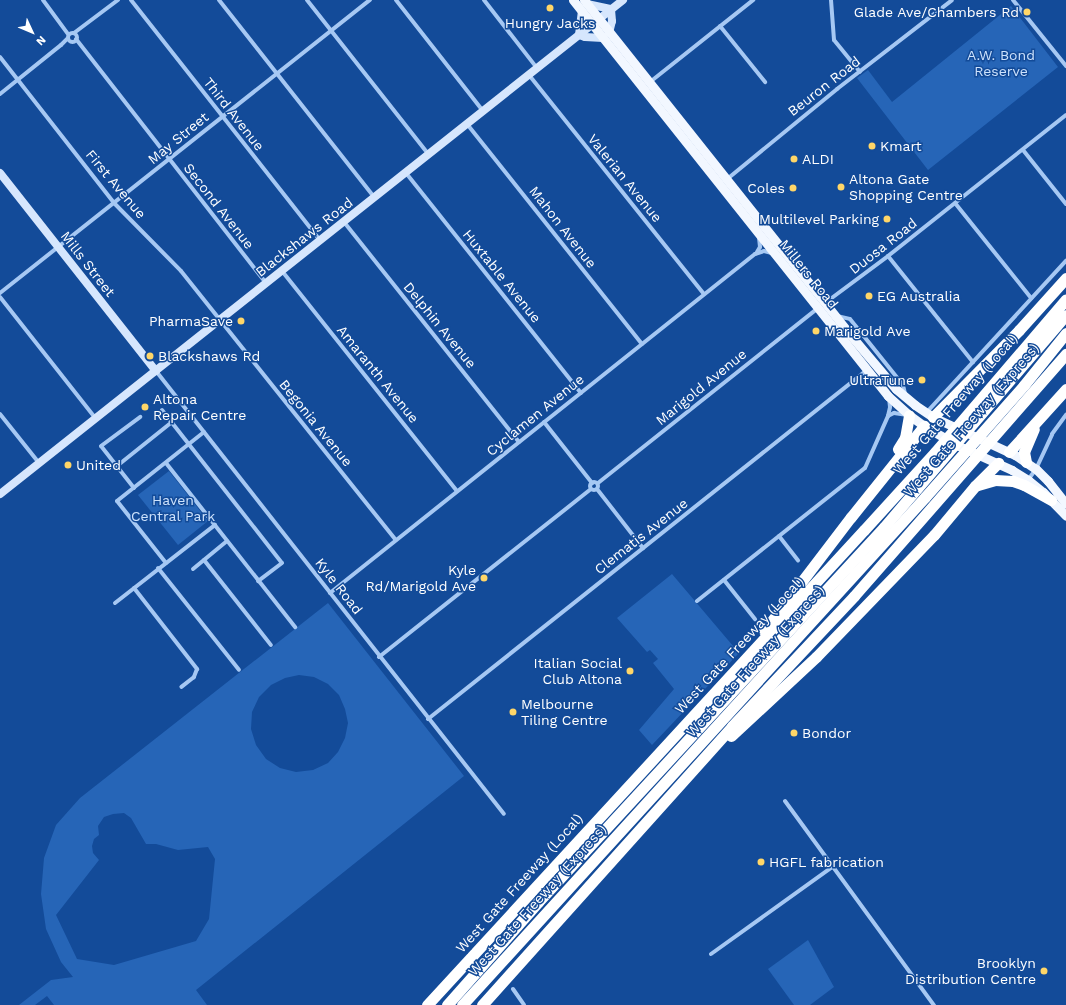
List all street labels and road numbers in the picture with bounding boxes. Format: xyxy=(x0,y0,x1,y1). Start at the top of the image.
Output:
street label: Beuron Road xyxy=(784,52,864,120)
street label: Third Avenue xyxy=(200,74,268,154)
street label: May Street xyxy=(144,108,212,168)
street label: Valerian Avenue xyxy=(584,130,666,226)
street label: First Avenue xyxy=(82,146,150,222)
street label: Second Avenue xyxy=(180,159,258,253)
street label: Mahon Avenue xyxy=(526,182,600,272)
street label: Blackshaws Road xyxy=(252,194,356,280)
street label: Duosa Road xyxy=(846,214,920,278)
street label: Huxtable Avenue xyxy=(459,226,545,326)
street label: Mills Street xyxy=(57,228,119,300)
street label: Millers Road xyxy=(776,236,842,312)
street label: Delphin Avenue xyxy=(400,278,480,372)
street label: Amaranth Avenue xyxy=(333,322,423,426)
street label: West Gate Freeway (Local) xyxy=(889,330,1021,478)
street label: West Gate Freeway (Express) xyxy=(900,340,1042,500)
street label: Marigold Avenue xyxy=(652,345,750,429)
street label: Cyclamen Avenue xyxy=(483,370,587,460)
street label: Begonia Avenue xyxy=(276,376,356,470)
street label: Clematis Avenue xyxy=(591,494,691,578)
street label: Kyle Road xyxy=(312,554,366,618)
street label: West Gate Freeway (Local) xyxy=(671,573,807,717)
street label: West Gate Freeway (Express) xyxy=(682,582,828,740)
street label: West Gate Freeway (Local) xyxy=(452,810,586,956)
street label: West Gate Freeway (Express) xyxy=(464,821,610,979)

